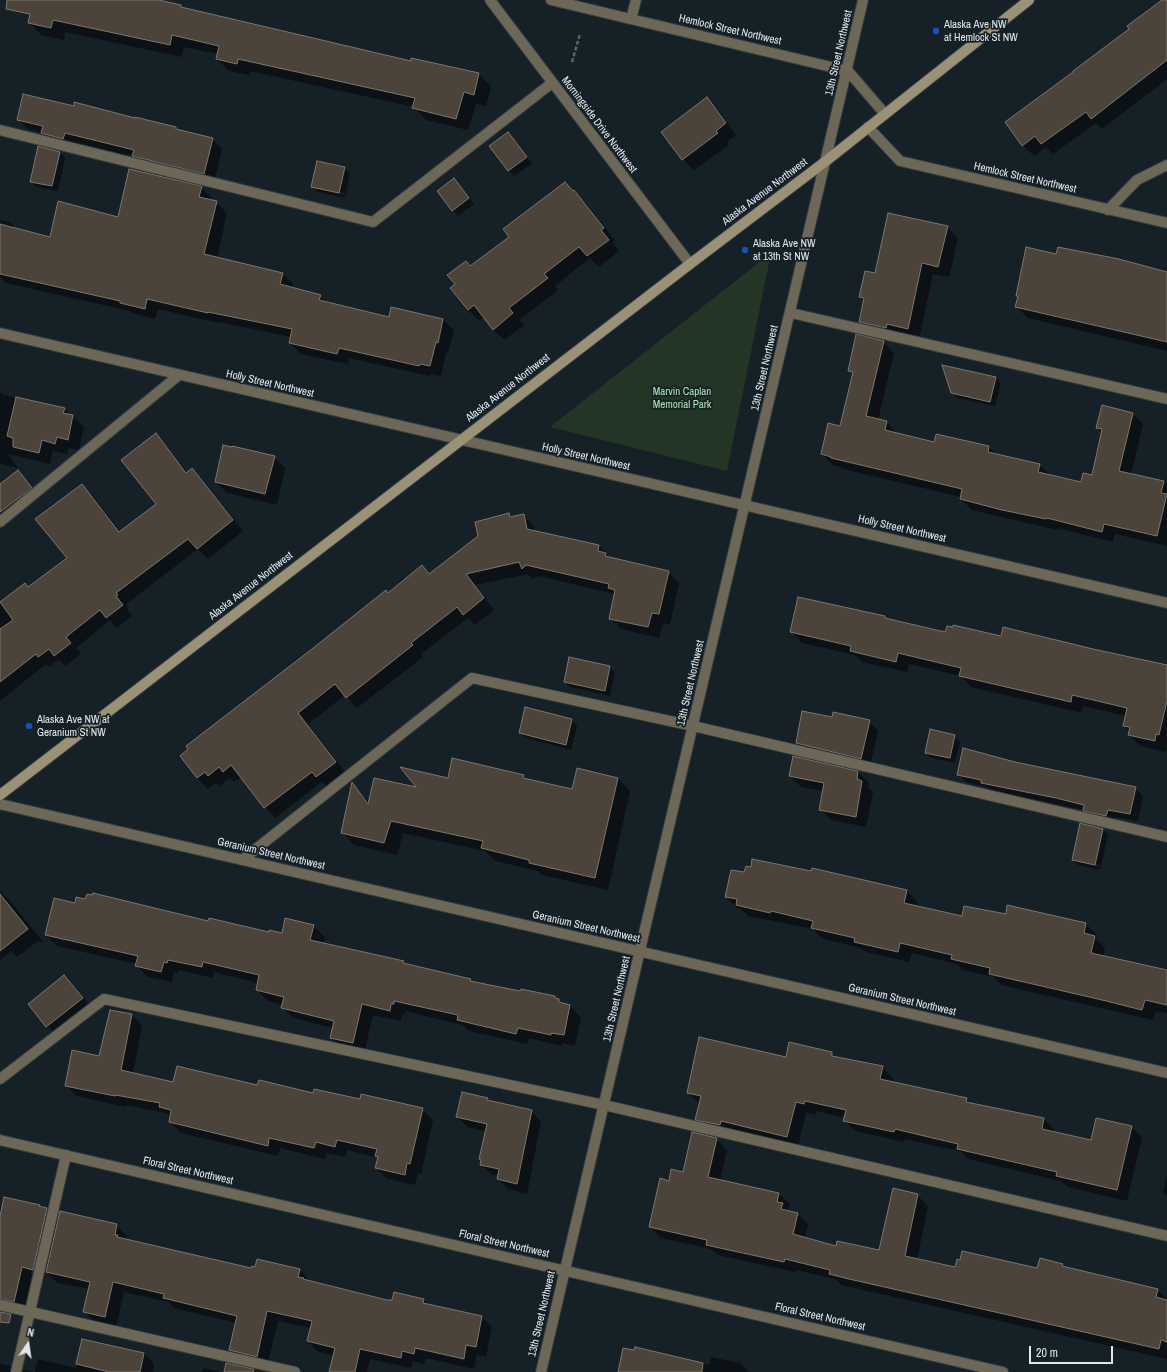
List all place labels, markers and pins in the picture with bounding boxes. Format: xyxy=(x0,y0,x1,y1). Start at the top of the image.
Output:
place label: Alaska Ave NW at Hemlock St NW xyxy=(944,18,1018,44)
marker: Alaska Ave NW at Hemlock St NW xyxy=(931,26,941,36)
place label: Alaska Ave NW at 13th St NW xyxy=(753,237,816,263)
marker: Alaska Ave NW at 13th St NW xyxy=(740,245,750,255)
place label: Alaska Ave NW at Geranium St NW xyxy=(37,713,110,739)
marker: Alaska Ave NW at Geranium St NW xyxy=(24,721,34,731)

